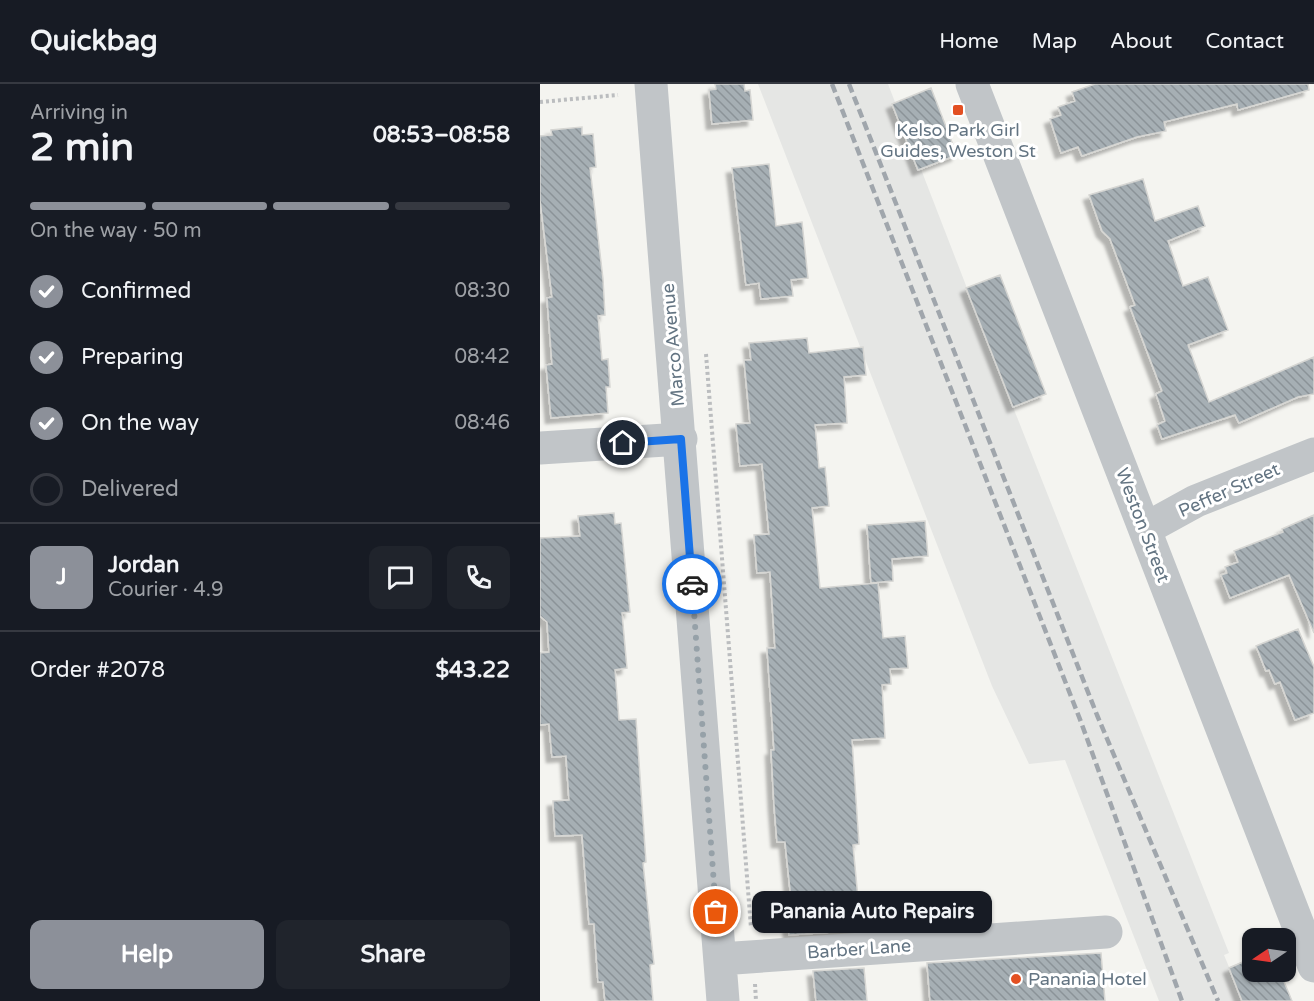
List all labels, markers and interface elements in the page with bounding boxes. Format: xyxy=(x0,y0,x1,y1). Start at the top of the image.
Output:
text: Quickbag xyxy=(30,24,158,58)
text: Home xyxy=(939,29,999,54)
text: Map xyxy=(1032,29,1077,54)
text: About xyxy=(1110,29,1172,54)
text: Contact xyxy=(1205,29,1284,54)
text: Arriving in xyxy=(30,101,128,125)
marker: Kelso Park Girl Guides, Weston St xyxy=(951,103,965,117)
place label: Kelso Park Girl Guides, Weston St xyxy=(880,119,1036,162)
text: 08:53–08:58 xyxy=(373,122,510,148)
text: 2 min xyxy=(30,124,134,171)
text: On the way · 50 m xyxy=(30,219,202,243)
icon: check xyxy=(30,275,63,308)
text: Confirmed xyxy=(81,278,191,304)
text: 08:30 xyxy=(455,279,510,303)
street label: Marco Avenue xyxy=(657,282,689,408)
icon: check xyxy=(30,341,63,374)
text: Preparing xyxy=(81,344,184,370)
text: 08:42 xyxy=(455,345,510,369)
icon: check xyxy=(30,407,63,440)
text: On the way xyxy=(81,410,199,436)
text: 08:46 xyxy=(455,411,510,435)
pin xyxy=(597,417,648,468)
icon: home xyxy=(606,426,639,459)
street label: Peffer Street xyxy=(1175,458,1283,522)
street label: Weston Street xyxy=(1111,465,1175,585)
text: Delivered xyxy=(81,476,179,502)
button: chat xyxy=(369,546,432,609)
button: phone xyxy=(447,546,510,609)
text: Jordan xyxy=(108,552,179,578)
courier xyxy=(662,554,722,614)
text: J xyxy=(56,564,67,590)
icon: car xyxy=(676,568,709,601)
text: Courier · 4.9 xyxy=(108,578,223,602)
text: Order #2078 xyxy=(30,657,165,683)
text: $43.22 xyxy=(435,657,510,683)
pin xyxy=(690,886,741,937)
callout: Panania Auto Repairs xyxy=(752,891,992,933)
icon: bag xyxy=(699,895,732,928)
text: Panania Auto Repairs xyxy=(770,900,974,924)
button: Help xyxy=(30,920,264,989)
button: Share xyxy=(276,920,510,989)
north arrow xyxy=(1242,928,1296,982)
map controls xyxy=(1242,928,1296,982)
street label: Barber Lane xyxy=(806,934,912,964)
place label: Panania Hotel xyxy=(1028,968,1147,990)
marker: Panania Hotel xyxy=(1009,972,1023,986)

